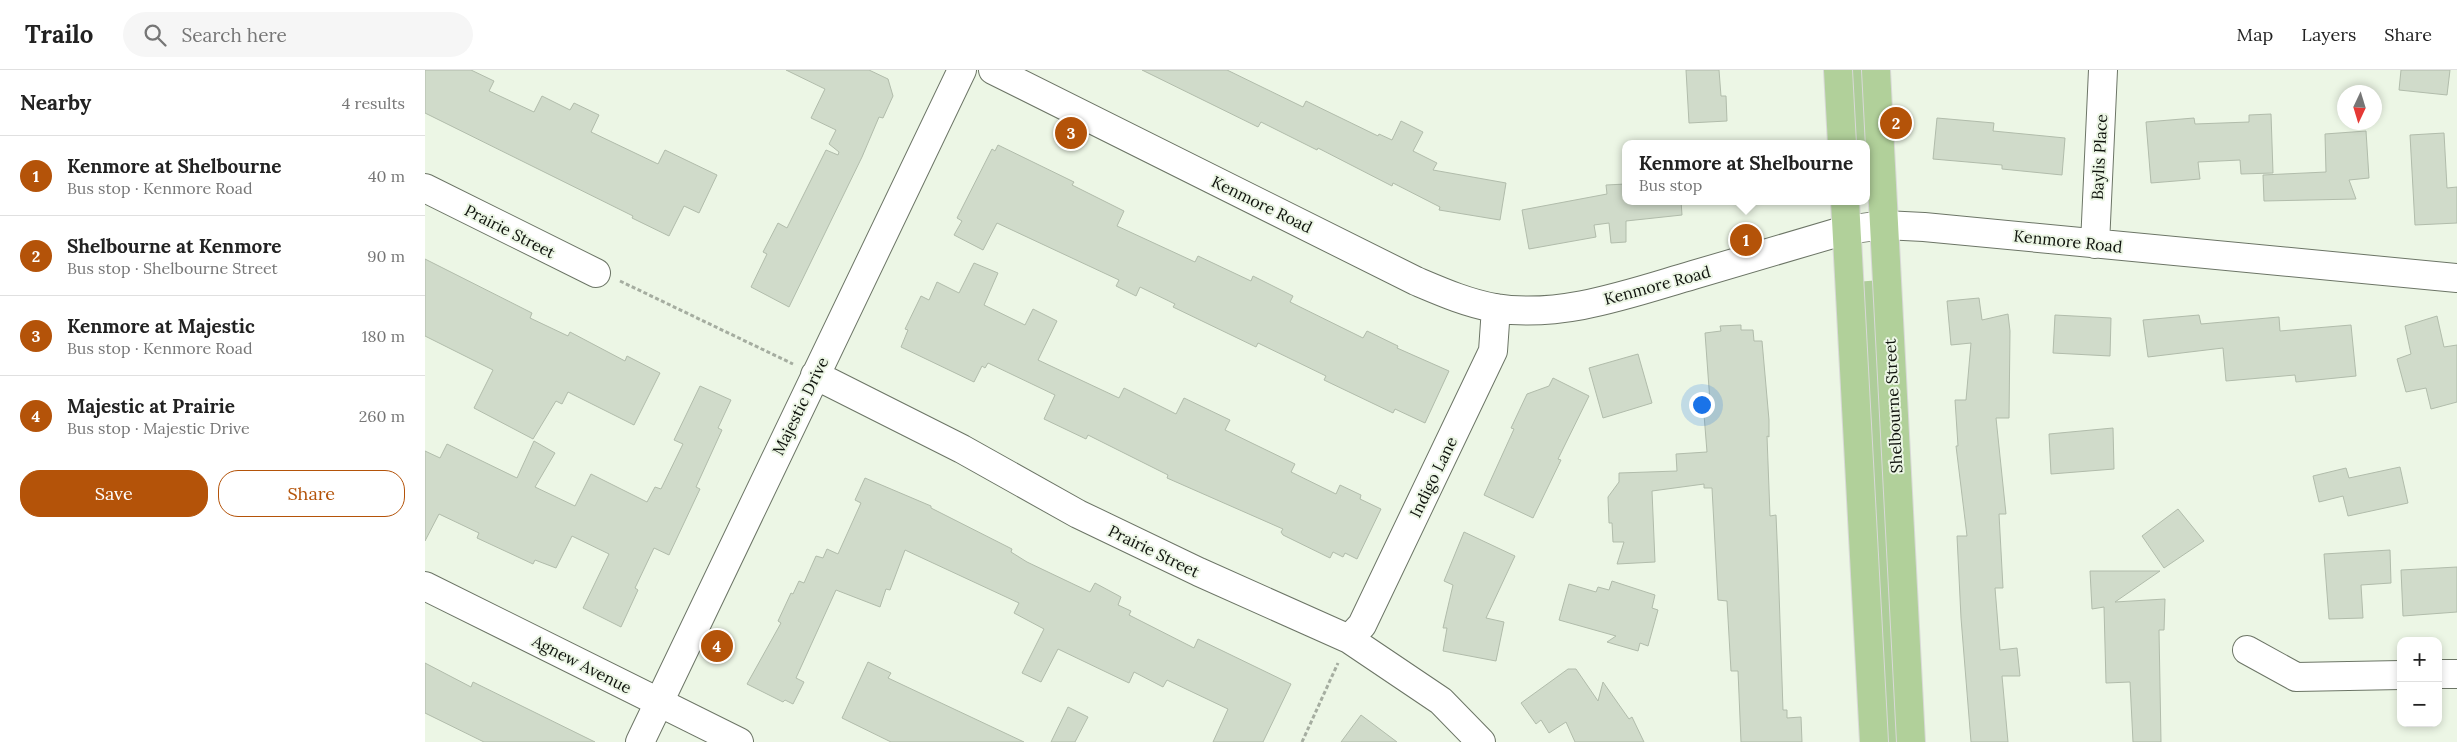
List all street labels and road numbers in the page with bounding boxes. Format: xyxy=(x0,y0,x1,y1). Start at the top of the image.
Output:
street label: Baylis Place xyxy=(2087,113,2111,201)
street label: Kenmore Road xyxy=(1208,171,1316,237)
street label: Prairie Street xyxy=(461,200,559,263)
street label: Kenmore Road xyxy=(2012,225,2124,257)
street label: Kenmore Road xyxy=(1601,261,1713,309)
street label: Shelbourne Street xyxy=(1879,337,1907,474)
street label: Majestic Drive xyxy=(768,353,833,458)
street label: Indigo Lane xyxy=(1405,433,1461,521)
street label: Prairie Street xyxy=(1105,520,1204,582)
street label: Agnew Avenue xyxy=(528,630,635,698)

